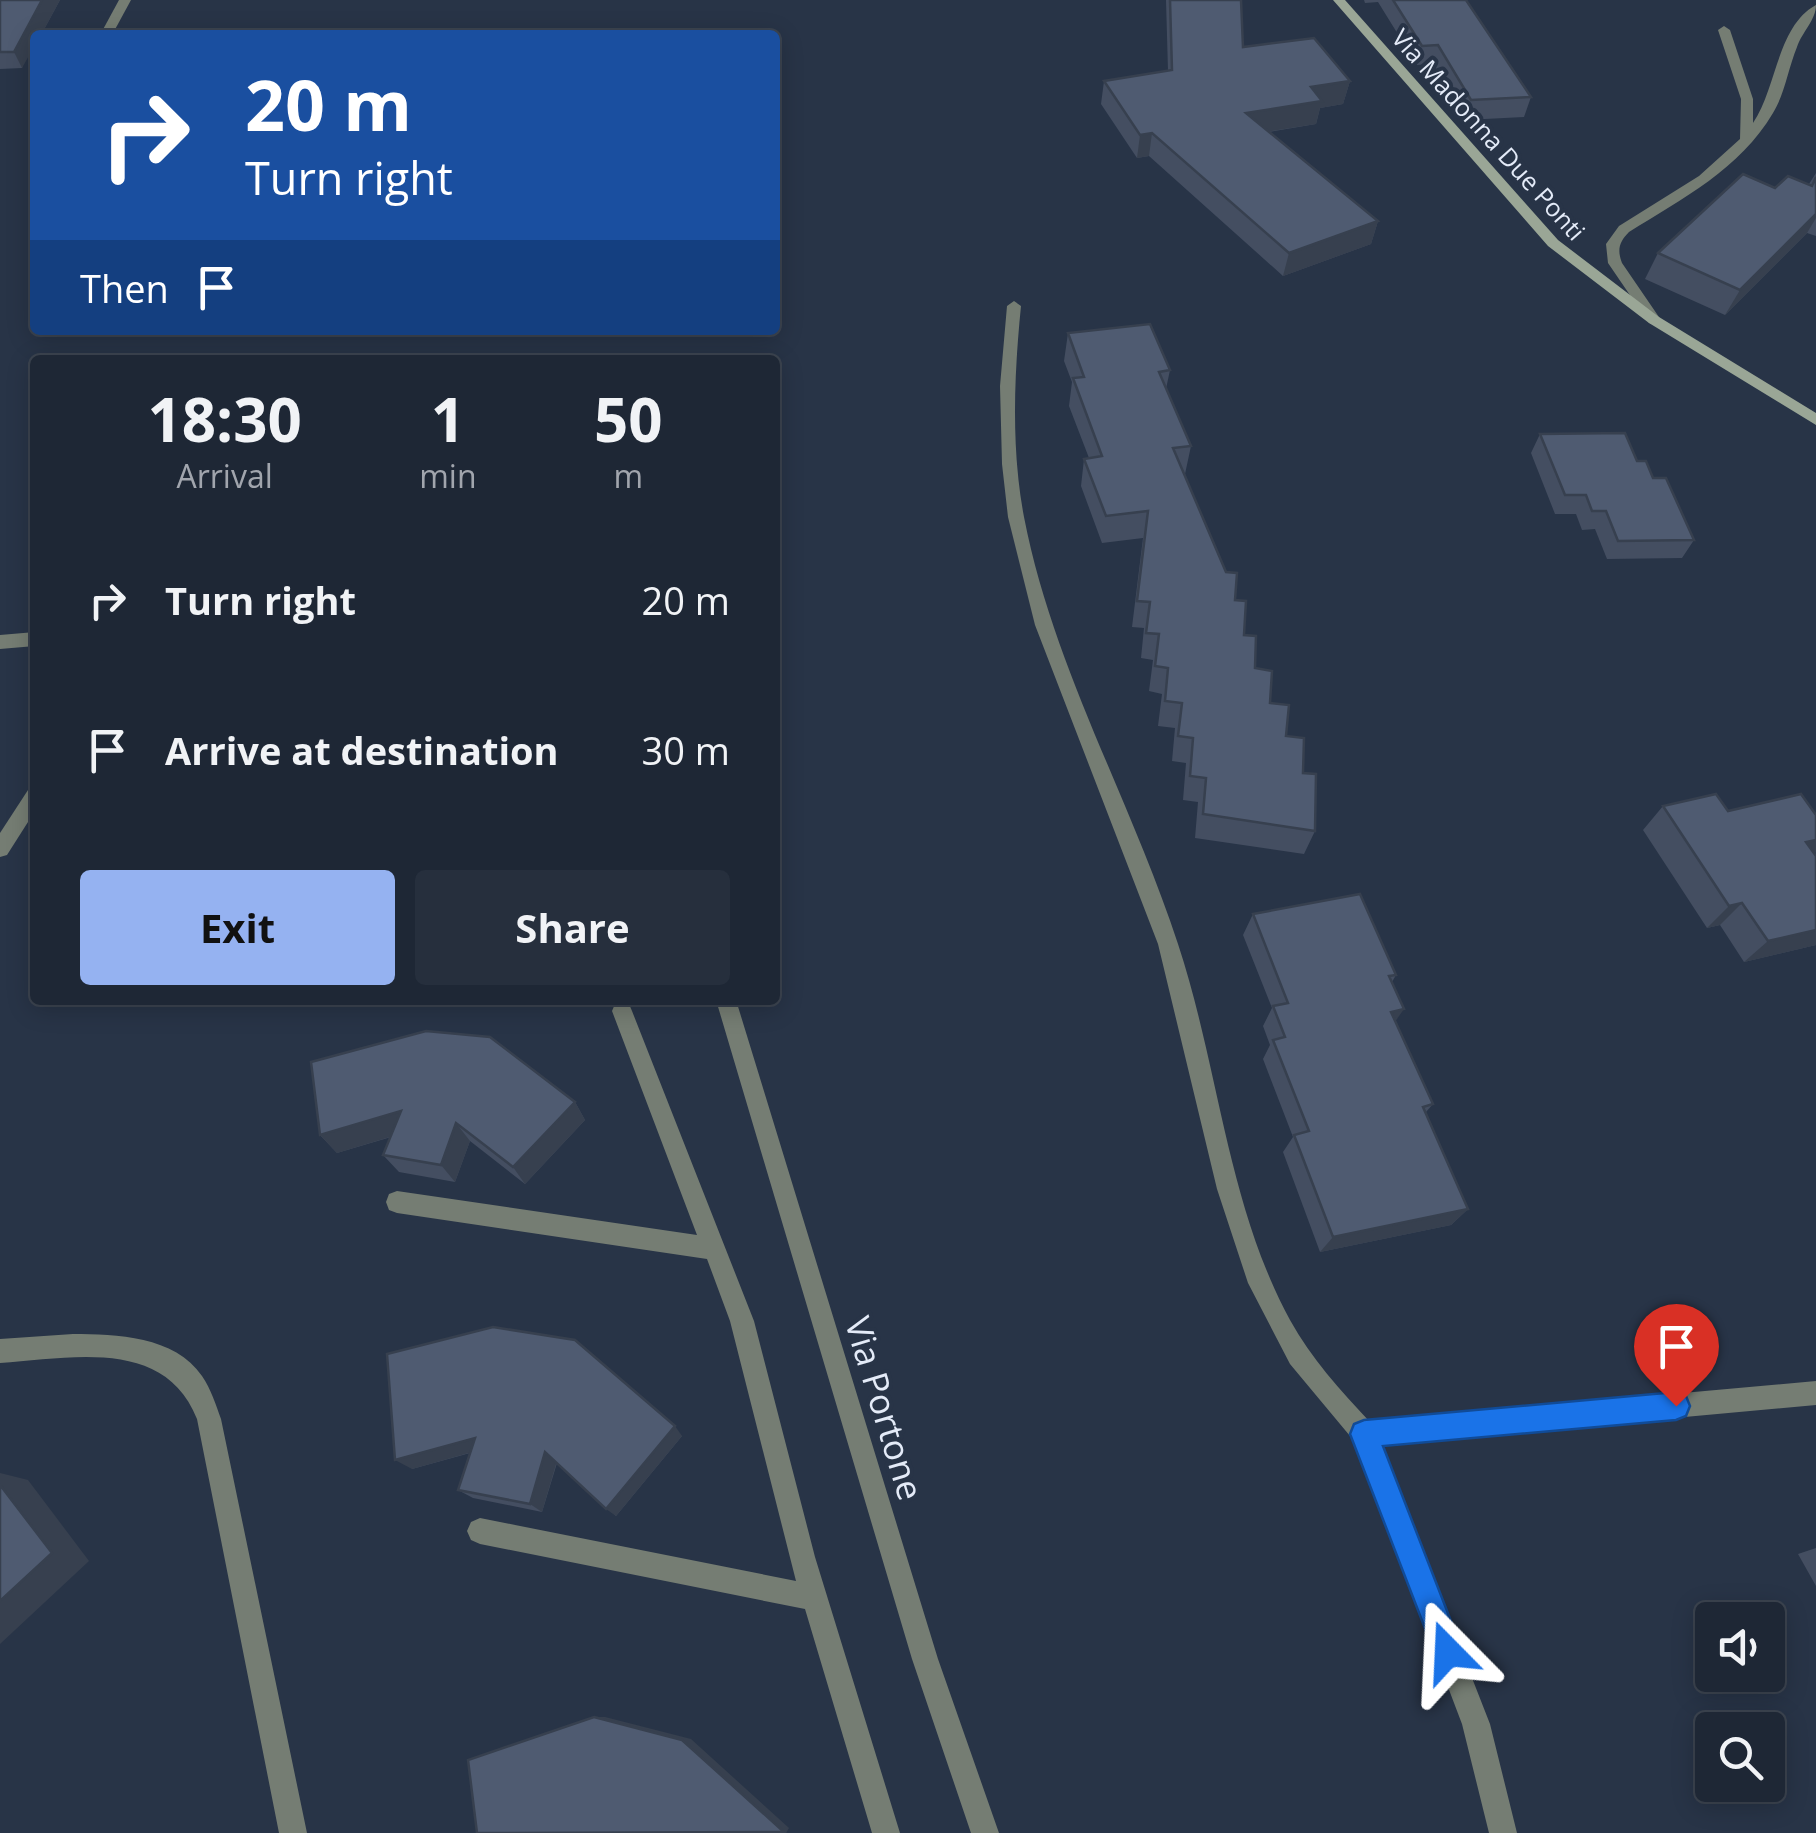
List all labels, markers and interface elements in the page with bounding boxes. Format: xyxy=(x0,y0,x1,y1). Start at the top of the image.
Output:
street label: Via Madonna Due Ponti xyxy=(1385,21,1593,247)
text: 20 m xyxy=(245,56,412,152)
icon: right xyxy=(80,70,210,200)
text: Turn right xyxy=(245,147,453,208)
icon: arrive xyxy=(189,260,244,315)
text: Then xyxy=(80,262,169,314)
text: 18:30 xyxy=(147,378,302,460)
text: 1 xyxy=(431,378,465,460)
text: 50 xyxy=(594,378,663,460)
text: Arrival xyxy=(176,454,273,497)
text: min xyxy=(419,454,477,497)
text: m xyxy=(613,454,643,497)
icon: right xyxy=(80,573,135,628)
text: Turn right xyxy=(165,574,356,626)
text: 20 m xyxy=(641,574,730,626)
icon: arrive xyxy=(80,723,135,778)
text: Arrive at destination xyxy=(165,724,559,776)
text: 30 m xyxy=(641,724,730,776)
button: Exit xyxy=(80,870,395,985)
button: Share xyxy=(415,870,730,985)
pin xyxy=(1634,1304,1719,1407)
street label: Via Portone xyxy=(835,1311,935,1505)
icon: arrive xyxy=(1649,1319,1704,1374)
position arrow xyxy=(1396,1600,1500,1704)
map controls xyxy=(1695,1602,1785,1802)
button: sound xyxy=(1695,1602,1785,1692)
button: search xyxy=(1695,1712,1785,1802)

